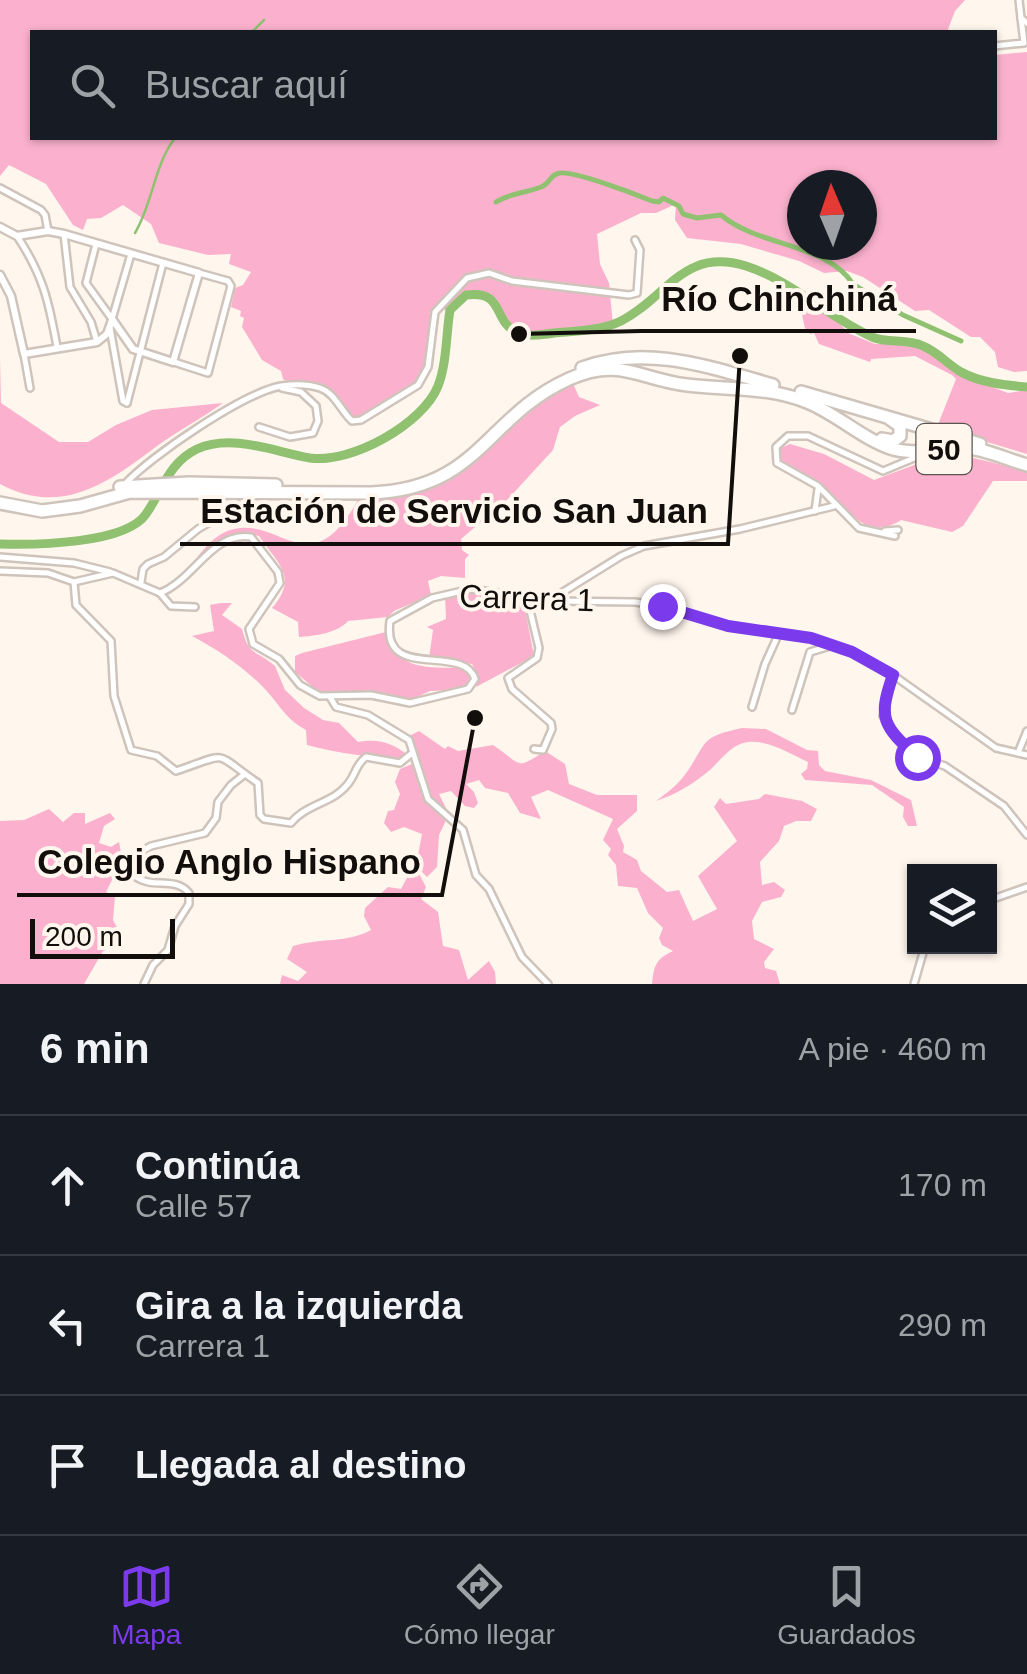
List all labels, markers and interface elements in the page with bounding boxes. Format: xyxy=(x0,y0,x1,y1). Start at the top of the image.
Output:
search box xyxy=(30,30,997,140)
icon: search xyxy=(65,58,120,113)
text: Buscar aquí xyxy=(145,64,348,106)
north arrow xyxy=(787,170,877,260)
callout: Río Chinchiná xyxy=(641,266,916,331)
text: Río Chinchiná xyxy=(661,279,897,318)
road number: 50 xyxy=(916,424,972,474)
callout: Estación de Servicio San Juan xyxy=(180,479,728,544)
text: Estación de Servicio San Juan xyxy=(200,491,708,530)
street label: Carrera 1 xyxy=(459,578,595,618)
route end xyxy=(640,584,686,630)
route start xyxy=(895,735,941,781)
callout: Colegio Anglo Hispano xyxy=(17,830,442,895)
text: Colegio Anglo Hispano xyxy=(37,842,421,881)
map controls xyxy=(907,864,997,954)
button: layers xyxy=(907,864,997,954)
scale bar xyxy=(30,914,175,958)
text: 200 m xyxy=(45,921,123,952)
text: 6 min xyxy=(40,1025,150,1072)
text: A pie · 460 m xyxy=(798,1031,987,1067)
text: Continúa xyxy=(135,1145,300,1187)
icon: ahead xyxy=(40,1158,95,1213)
text: 170 m xyxy=(898,1167,987,1203)
text: Calle 57 xyxy=(135,1188,252,1224)
text: Gira a la izquierda xyxy=(135,1285,462,1327)
icon: left xyxy=(40,1298,95,1353)
text: 290 m xyxy=(898,1307,987,1343)
text: Carrera 1 xyxy=(135,1328,270,1364)
icon: arrive xyxy=(40,1438,95,1493)
text: Llegada al destino xyxy=(135,1444,467,1486)
tab: Mapa xyxy=(111,1559,181,1651)
tab: Cómo llegar xyxy=(404,1559,555,1651)
tab: Guardados xyxy=(777,1559,916,1651)

